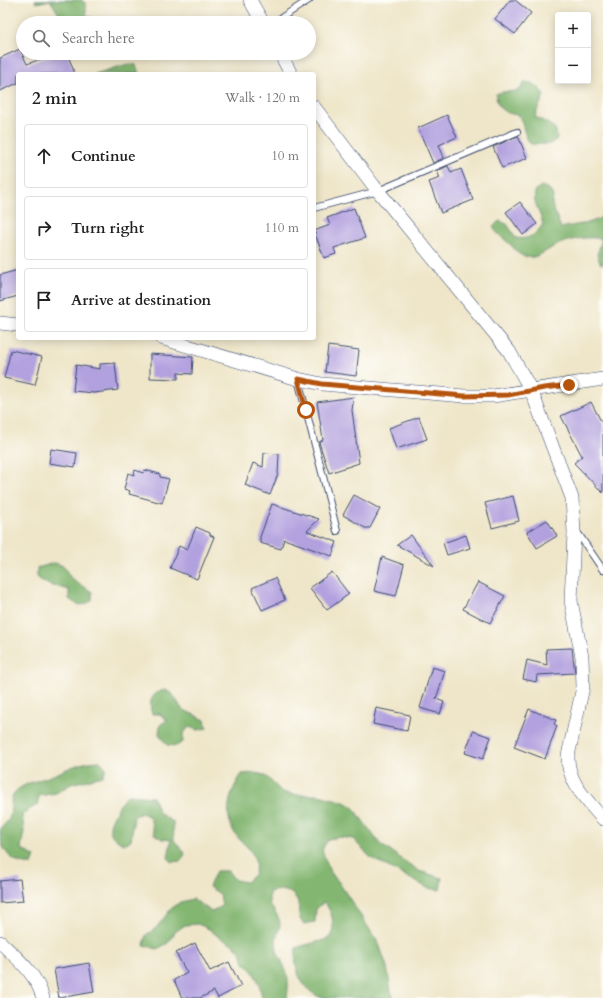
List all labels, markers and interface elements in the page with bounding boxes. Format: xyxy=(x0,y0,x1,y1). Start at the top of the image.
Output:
map controls xyxy=(555,12,591,84)
button: + xyxy=(555,12,591,48)
search box xyxy=(16,16,316,60)
icon: search xyxy=(30,27,52,49)
text: Search here xyxy=(62,28,135,48)
button: − xyxy=(555,48,591,84)
text: 2 min xyxy=(32,87,77,110)
text: Walk · 120 m xyxy=(225,89,300,107)
icon: ahead xyxy=(33,145,55,167)
text: Continue xyxy=(71,146,136,166)
text: 10 m xyxy=(271,147,299,165)
icon: right xyxy=(33,217,55,239)
text: Turn right xyxy=(71,218,144,238)
text: 110 m xyxy=(265,219,299,237)
icon: arrive xyxy=(33,289,55,311)
text: Arrive at destination xyxy=(71,290,211,310)
route end xyxy=(560,376,578,394)
route start xyxy=(297,401,315,419)

